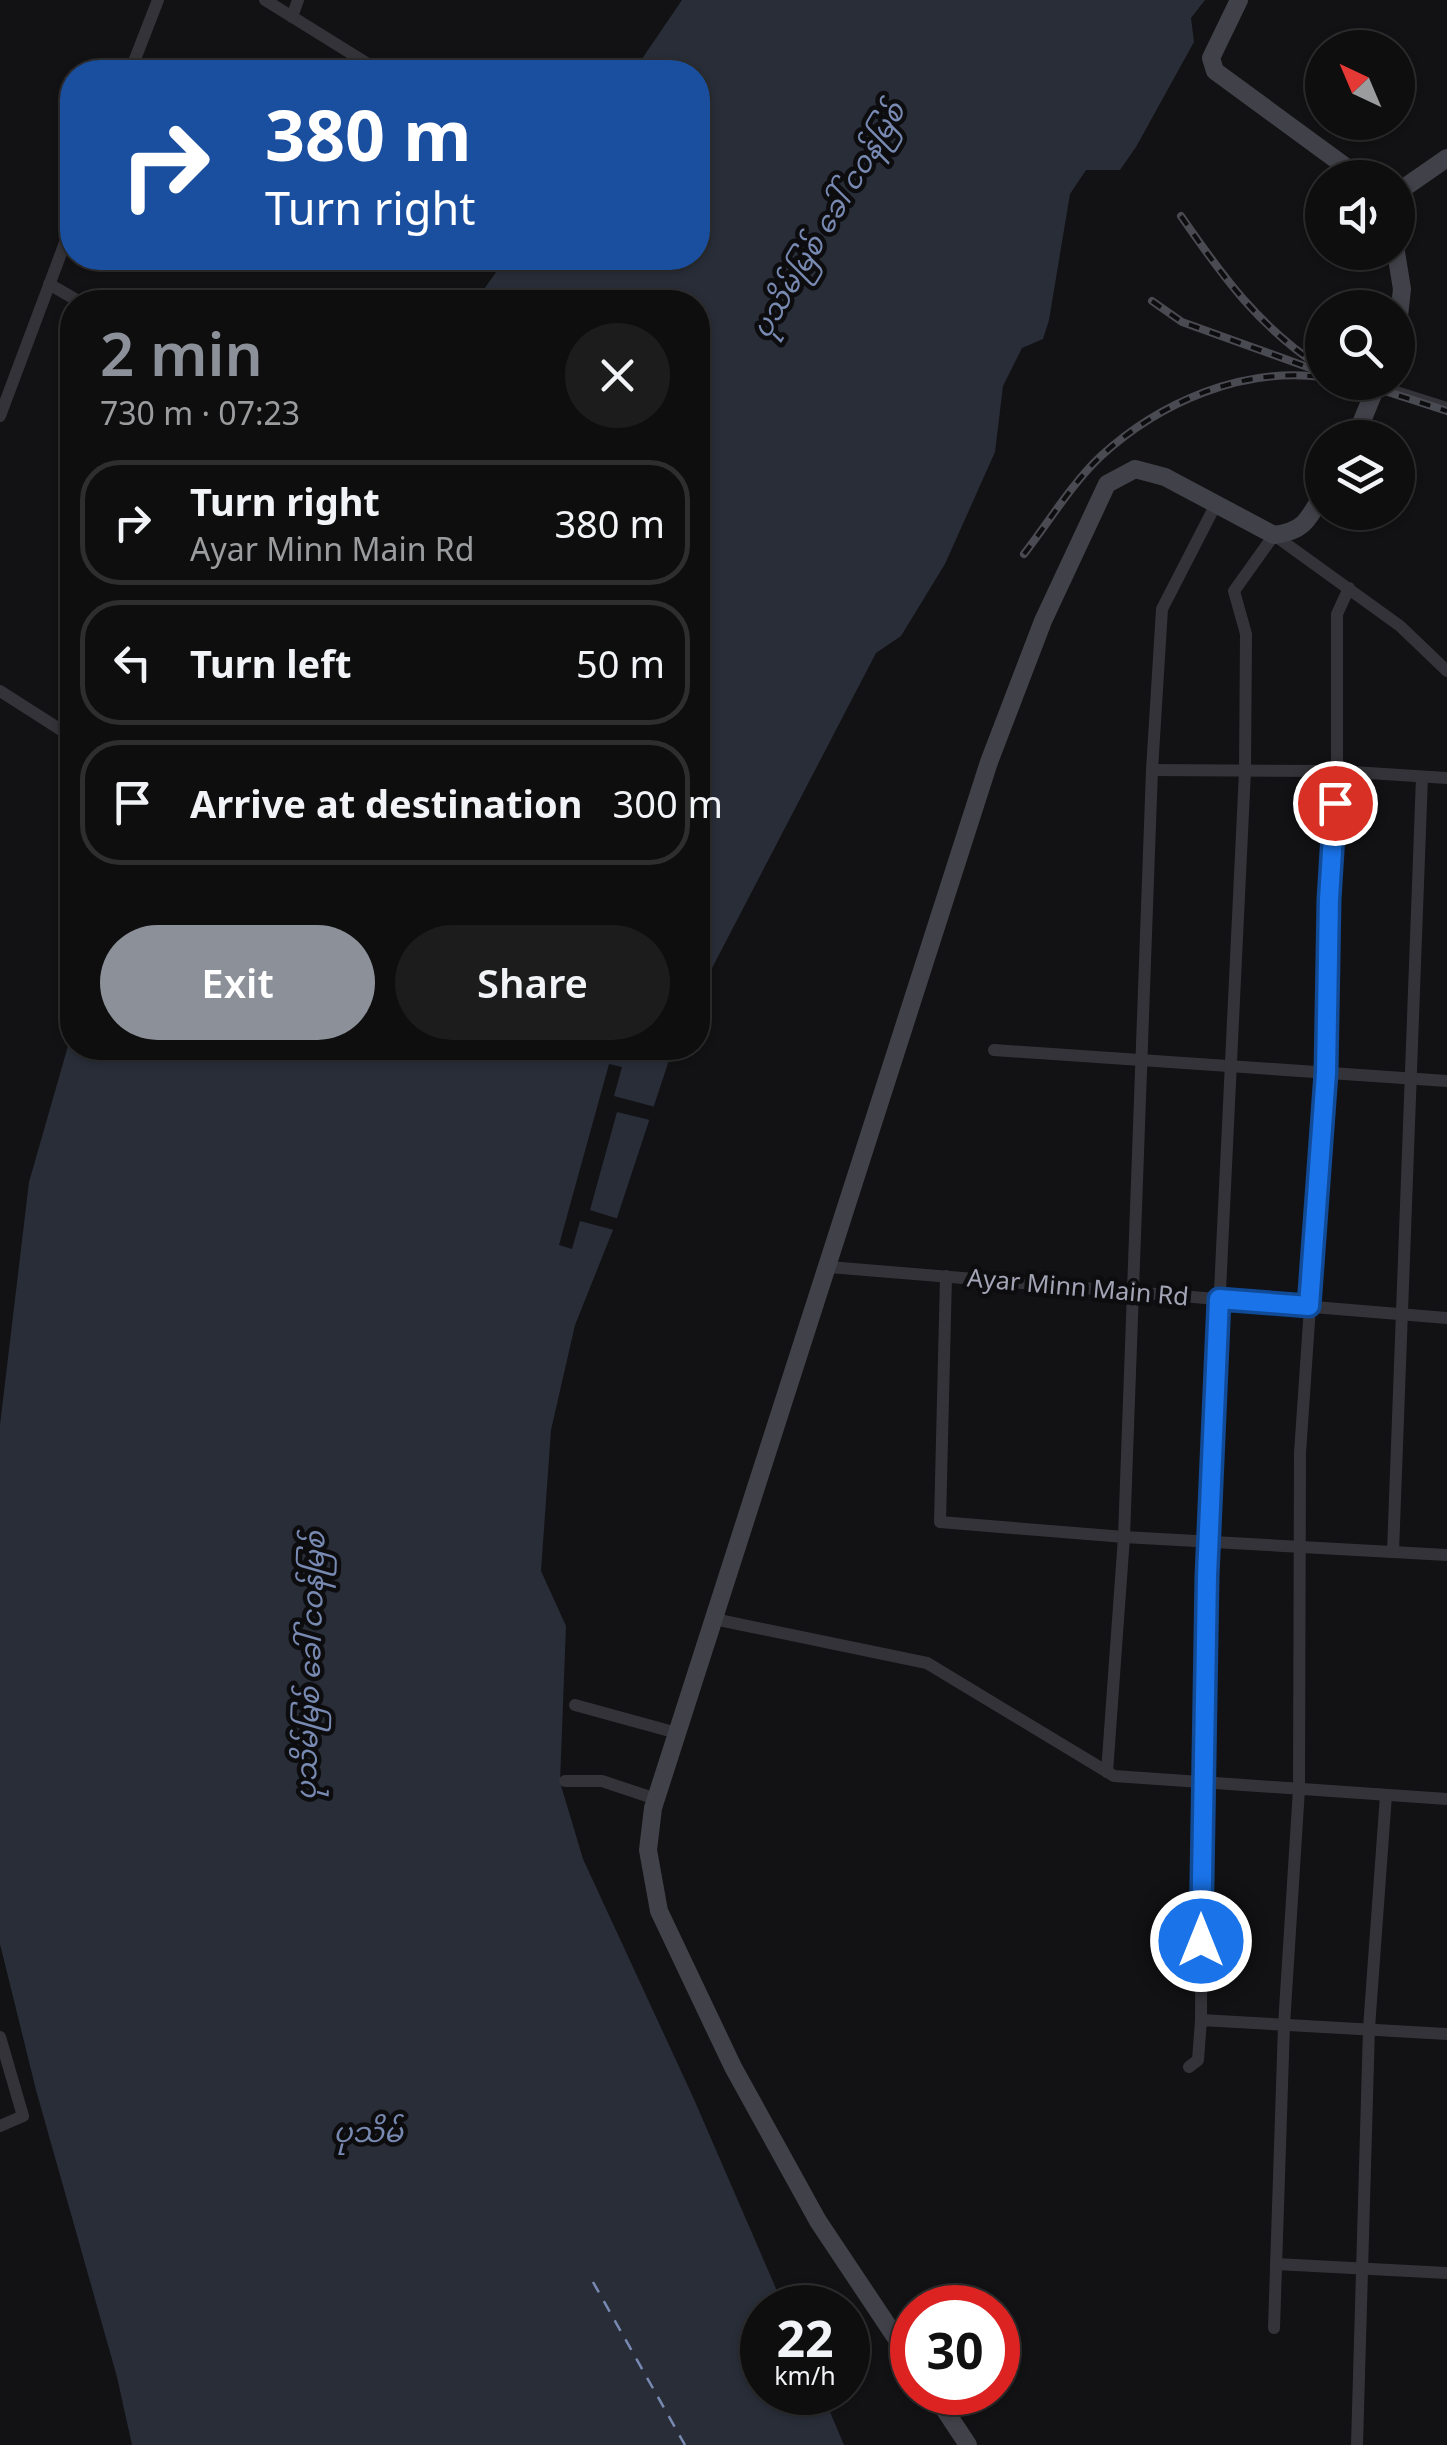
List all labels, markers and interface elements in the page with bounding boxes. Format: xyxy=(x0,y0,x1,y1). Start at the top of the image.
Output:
north arrow xyxy=(1305,30,1415,140)
map controls xyxy=(1305,30,1415,530)
text: 380 m xyxy=(265,86,472,182)
water label: ပုသိမ်မြစ် ခေါ် ငဝန်မြစ် xyxy=(742,93,919,348)
icon: right xyxy=(100,100,230,230)
button: sound xyxy=(1305,160,1415,270)
text: Turn right xyxy=(265,177,476,238)
button: search xyxy=(1305,290,1415,400)
text: 2 min xyxy=(100,312,263,394)
button: close xyxy=(565,323,670,428)
text: 730 m · 07:23 xyxy=(100,391,300,434)
button: layers xyxy=(1305,420,1415,530)
text: Turn right xyxy=(190,475,380,527)
icon: right xyxy=(105,495,160,550)
text: 380 m xyxy=(554,497,665,549)
text: Ayar Minn Main Rd xyxy=(190,527,474,570)
icon: left xyxy=(105,635,160,690)
text: Turn left xyxy=(190,637,352,689)
text: 50 m xyxy=(576,637,665,689)
pin xyxy=(1293,761,1378,846)
icon: arrive xyxy=(105,775,160,830)
icon: arrive xyxy=(1308,776,1363,831)
text: Arrive at destination xyxy=(190,777,582,829)
text: 300 m xyxy=(612,777,723,829)
button: Exit xyxy=(100,925,375,1040)
button: Share xyxy=(395,925,670,1040)
street label: Ayar Minn Main Rd xyxy=(966,1259,1190,1313)
water label: ပုသိမ်မြစ် ခေါ် ငဝန်မြစ် xyxy=(285,1529,339,1801)
position arrow xyxy=(1149,1889,1253,1993)
water label: ပုသိမ် xyxy=(333,2112,405,2156)
speed limit sign: 30 xyxy=(890,2285,1020,2415)
text: 22 xyxy=(776,2304,834,2372)
text: km/h xyxy=(774,2358,836,2392)

